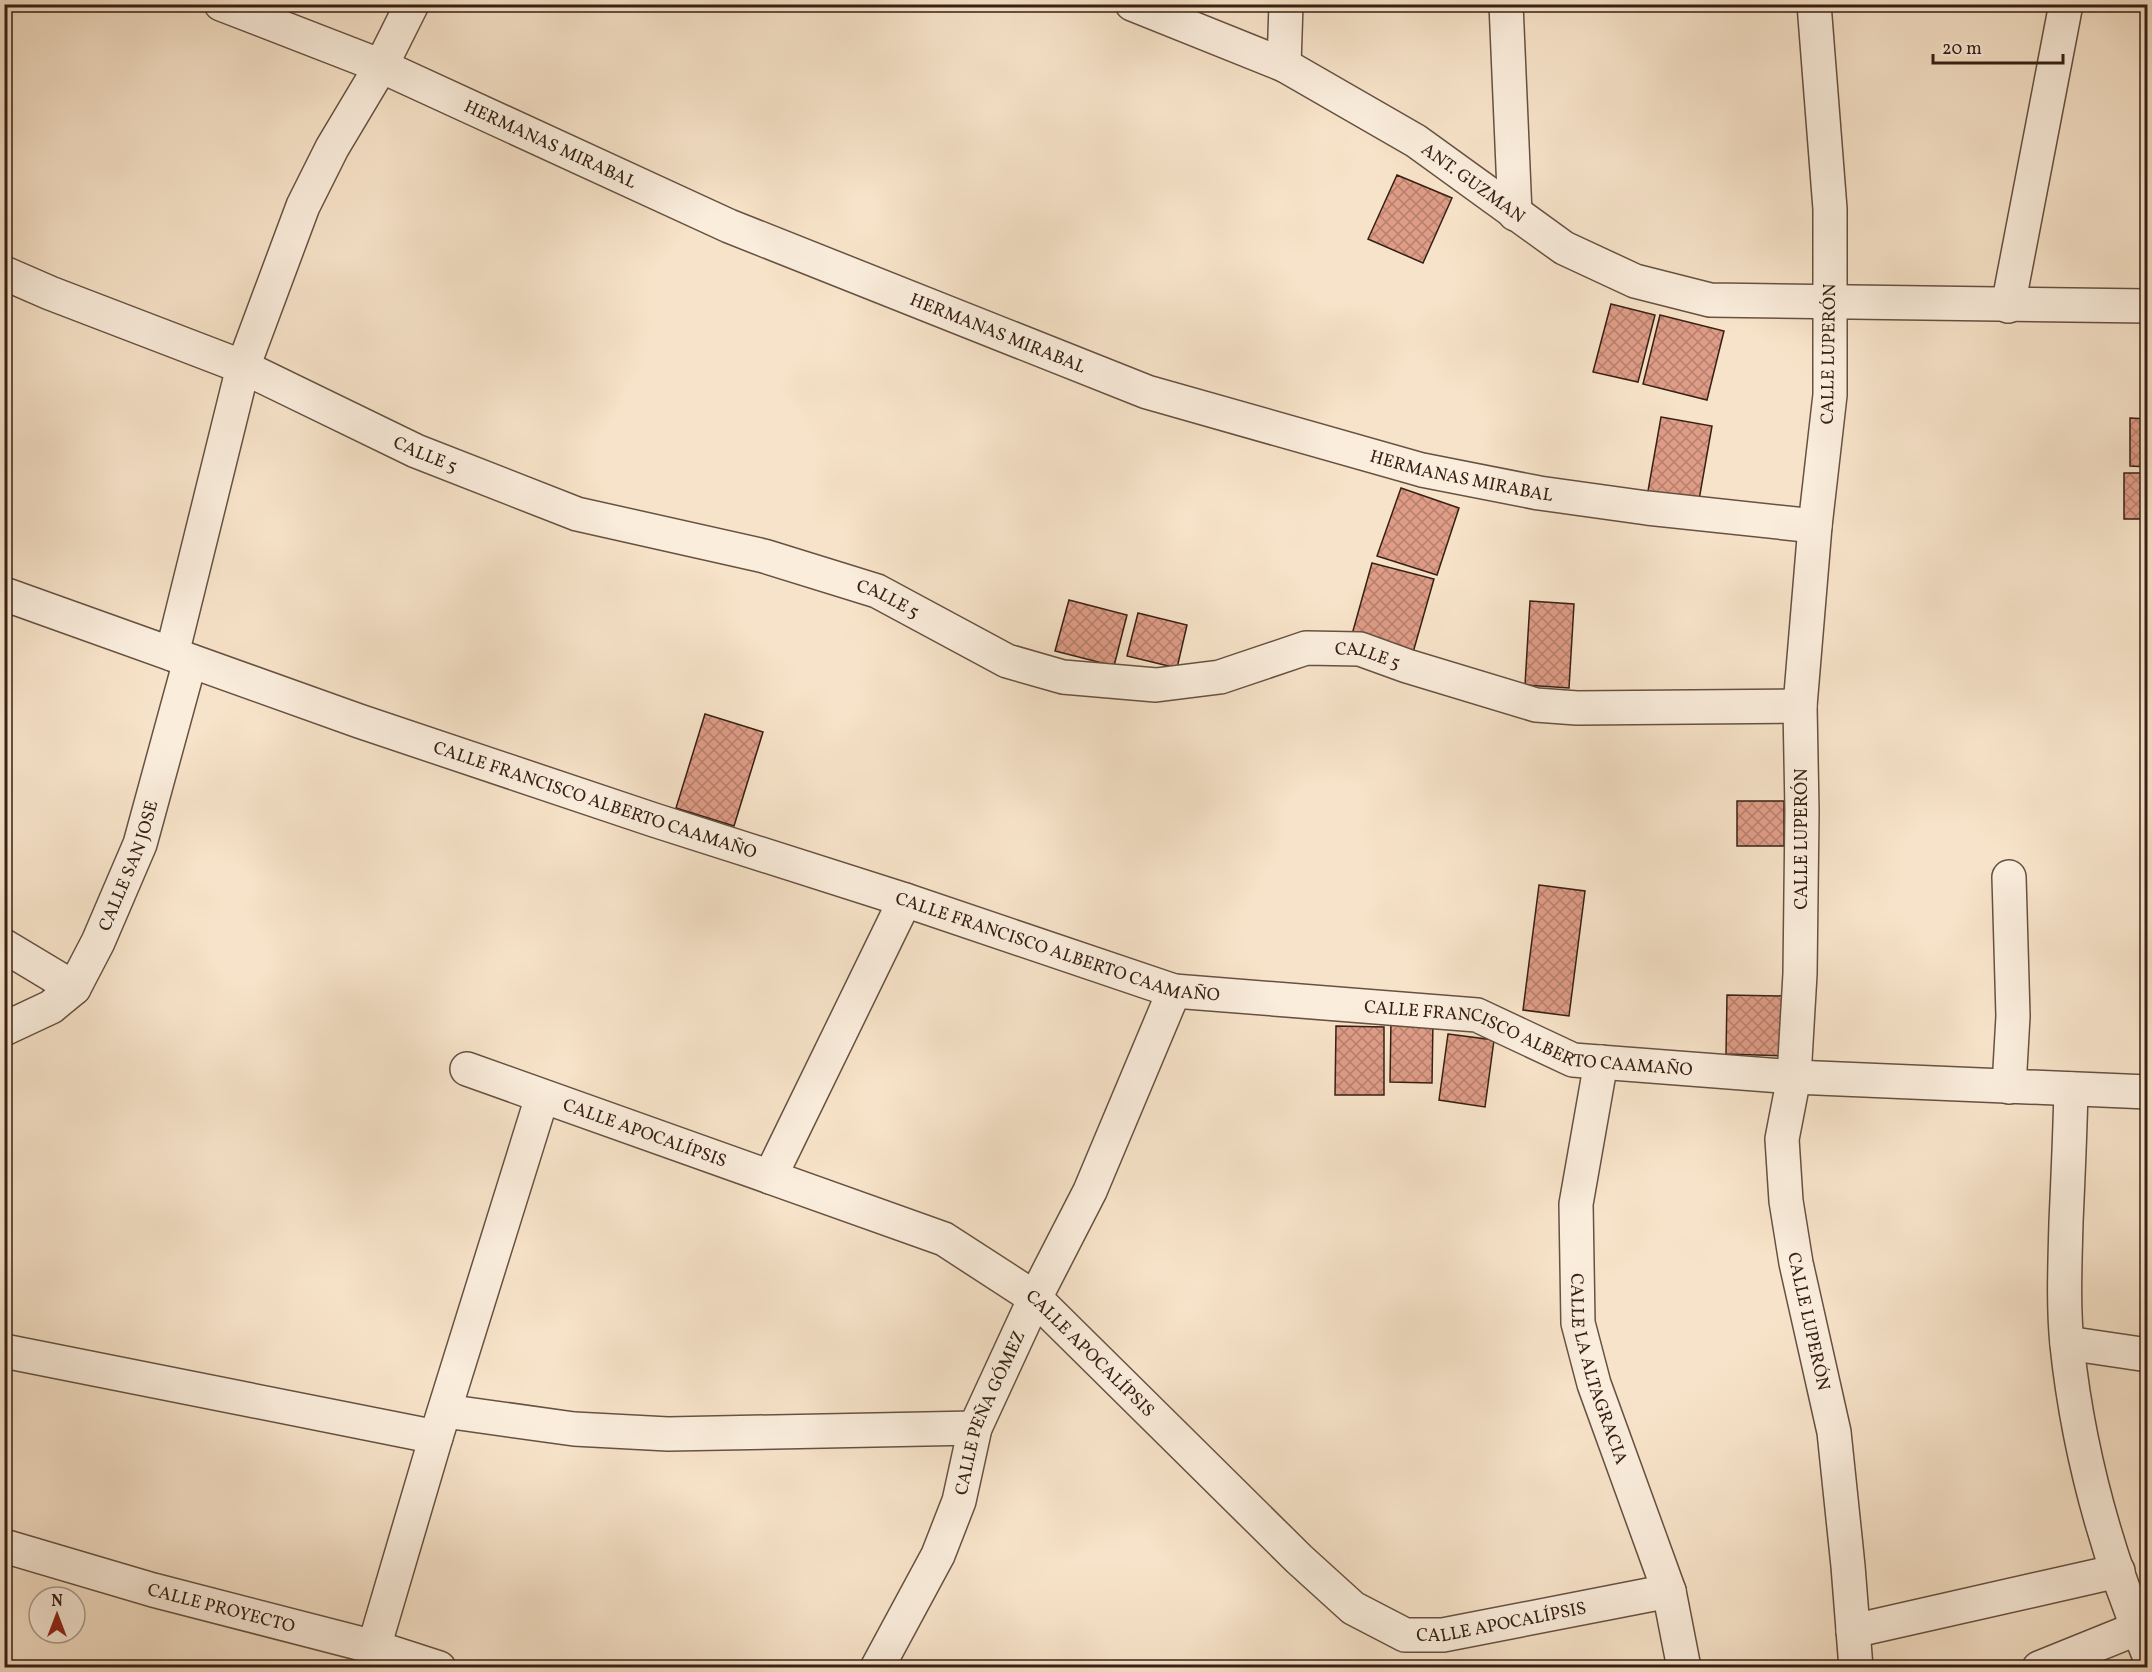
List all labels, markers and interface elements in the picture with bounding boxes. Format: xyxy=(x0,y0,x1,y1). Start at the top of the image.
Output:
scale bar xyxy=(1933,27,2064,65)
text: 20 m xyxy=(1942,37,1982,62)
street label: HERMANAS MIRABAL xyxy=(460,95,640,196)
street label: ANT. GUZMAN xyxy=(1416,138,1530,230)
street label: CALLE LUPERÓN xyxy=(1816,283,1843,425)
street label: HERMANAS MIRABAL xyxy=(906,288,1089,380)
street label: CALLE 5 xyxy=(388,431,461,480)
street label: HERMANAS MIRABAL xyxy=(1367,445,1554,509)
street label: CALLE 5 xyxy=(853,574,923,625)
street label: CALLE 5 xyxy=(1335,638,1403,677)
street label: CALLE FRANCISCO ALBERTO CAAMAÑO xyxy=(430,736,760,866)
street label: CALLE LUPERÓN xyxy=(1790,769,1815,909)
street label: CALLE SAN JOSE xyxy=(93,798,165,935)
street label: CALLE FRANCISCO ALBERTO CAAMAÑO xyxy=(892,887,1221,1009)
street label: CALLE FRANCISCO ALBERTO CAAMAÑO xyxy=(1363,995,1694,1083)
street label: CALLE APOCALÍPSIS xyxy=(559,1093,730,1175)
street label: CALLE LUPERÓN xyxy=(1780,1250,1835,1393)
street label: CALLE LA ALTAGRACIA xyxy=(1563,1273,1633,1468)
street label: CALLE APOCALÍPSIS xyxy=(1021,1284,1160,1423)
street label: CALLE PEÑA GÓMEZ xyxy=(950,1327,1032,1498)
street label: CALLE PROYECTO xyxy=(145,1578,298,1640)
north arrow xyxy=(27,1585,87,1645)
text: N xyxy=(51,1591,63,1613)
street label: CALLE APOCALÍPSIS xyxy=(1416,1596,1589,1649)

